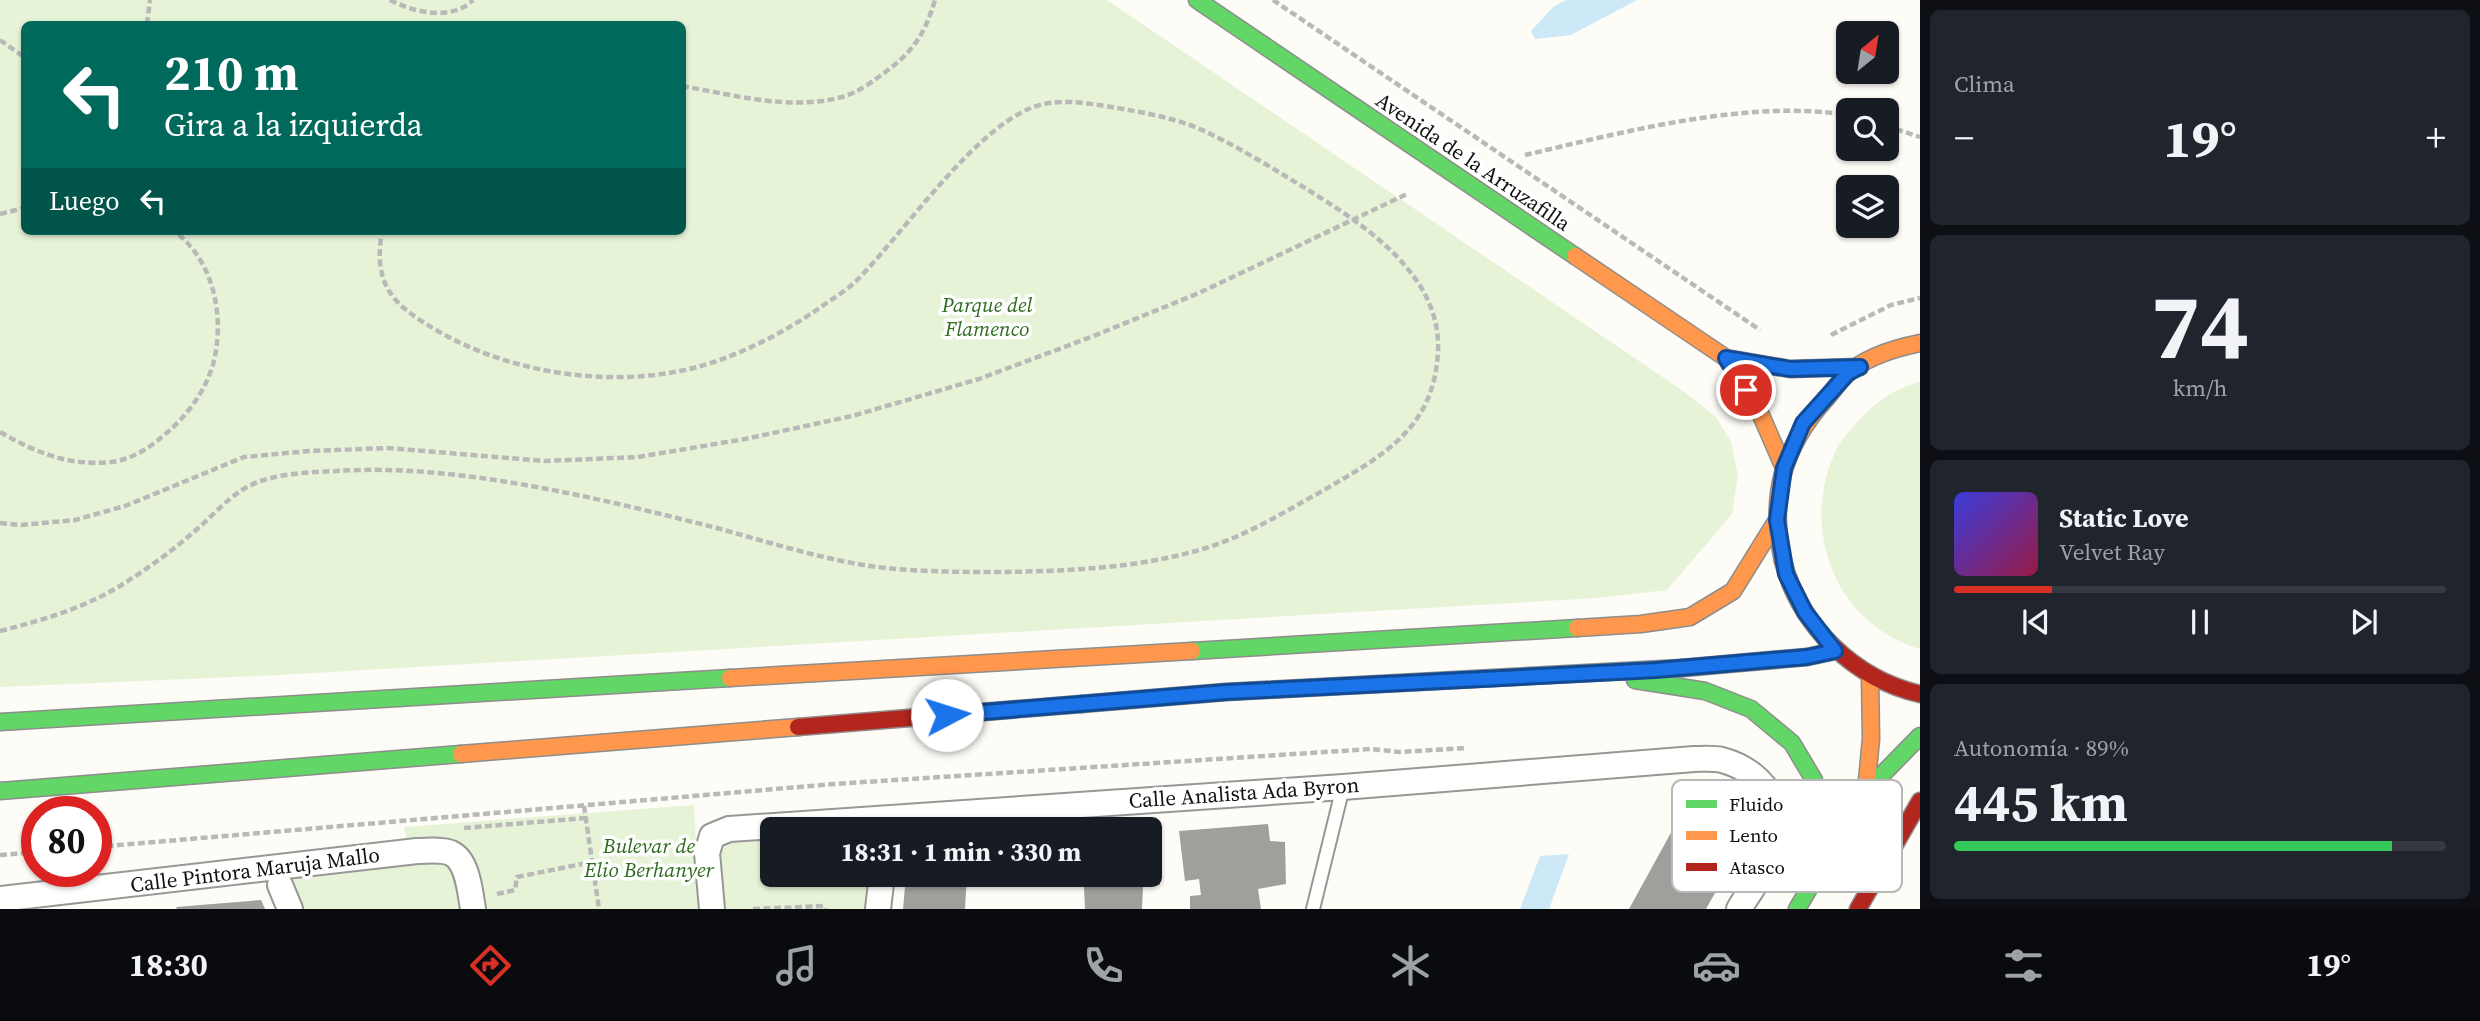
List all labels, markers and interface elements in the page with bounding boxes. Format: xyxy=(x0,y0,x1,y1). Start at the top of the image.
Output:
north arrow xyxy=(1836,21,1899,84)
map controls xyxy=(1836,21,1899,238)
text: 210 m xyxy=(164,39,299,106)
icon: left xyxy=(49,49,140,140)
text: Clima xyxy=(1954,68,2015,100)
street label: Avenida de la Arruzafilla xyxy=(1370,86,1577,238)
button: search xyxy=(1836,98,1899,161)
text: Gira a la izquierda xyxy=(164,103,423,147)
text: 19° xyxy=(2163,103,2237,174)
text: − xyxy=(1954,112,1974,164)
text: + xyxy=(2426,112,2446,164)
button: layers xyxy=(1836,175,1899,238)
icon: left xyxy=(134,182,172,220)
text: Luego xyxy=(49,183,120,219)
text: 74 xyxy=(2151,264,2249,388)
park label: Parque del Flamenco xyxy=(941,290,1032,343)
pin xyxy=(1716,360,1776,420)
icon: arrive xyxy=(1727,371,1765,409)
text: km/h xyxy=(2173,372,2227,404)
text: Static Love xyxy=(2059,500,2188,536)
text: Velvet Ray xyxy=(2059,536,2165,568)
icon: previous xyxy=(2017,603,2055,641)
icon: pause xyxy=(2181,603,2219,641)
icon: next xyxy=(2345,603,2383,641)
position arrow xyxy=(910,678,984,752)
text: Autonomía · 89% xyxy=(1954,732,2129,764)
text: 445 km xyxy=(1954,767,2128,838)
street label: Calle Analista Ada Byron xyxy=(1128,770,1360,815)
legend xyxy=(1672,780,1902,892)
text: Fluido xyxy=(1729,791,1783,817)
speed limit sign: 80 xyxy=(21,796,112,887)
text: Lento xyxy=(1729,822,1778,848)
park label: Bulevar de Elio Berhanyer xyxy=(583,831,714,884)
text: 18:31 · 1 min · 330 m xyxy=(841,834,1081,870)
street label: Calle Pintora Maruja Mallo xyxy=(129,840,381,899)
text: Atasco xyxy=(1729,854,1785,880)
icon: directions xyxy=(466,941,515,990)
icon: music xyxy=(772,941,821,990)
icon: phone xyxy=(1079,941,1128,990)
icon: climate xyxy=(1386,941,1435,990)
icon: car xyxy=(1692,941,1741,990)
icon: filters xyxy=(1999,941,2048,990)
text: 18:30 xyxy=(129,943,208,987)
text: 19° xyxy=(2306,943,2351,987)

